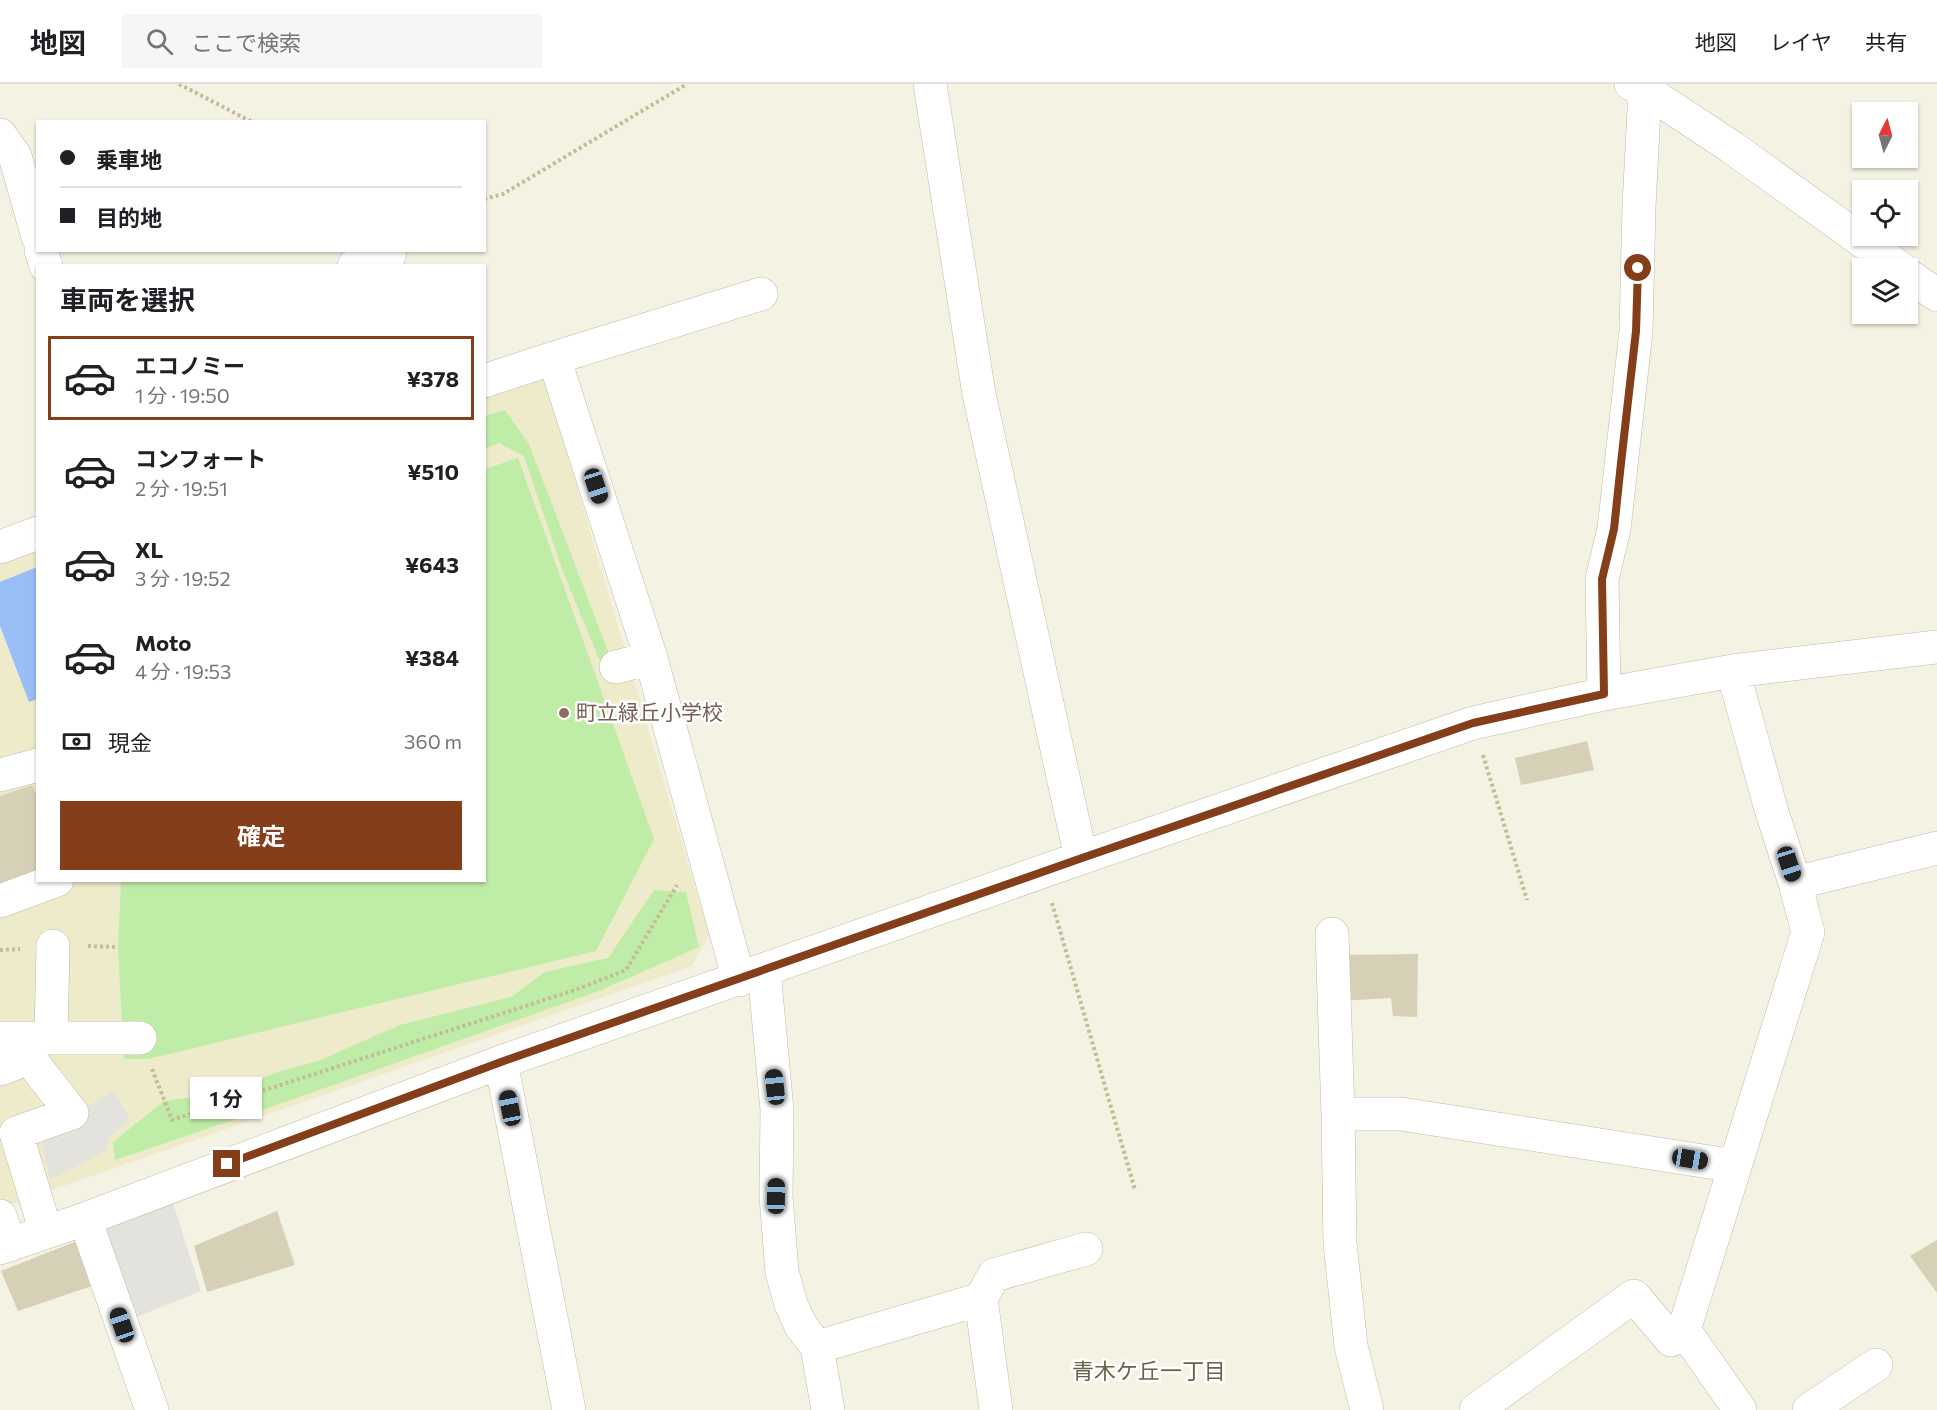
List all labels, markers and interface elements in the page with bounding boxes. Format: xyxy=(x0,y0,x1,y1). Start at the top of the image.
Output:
search box xyxy=(122,14,542,68)
text: 地図 xyxy=(30,25,86,59)
icon: search xyxy=(143,25,176,58)
text: ここで検索 xyxy=(191,29,301,56)
text: 地図 xyxy=(1695,29,1737,54)
text: レイヤ xyxy=(1770,29,1832,54)
text: 共有 xyxy=(1865,29,1907,54)
north arrow xyxy=(1852,102,1918,168)
map controls xyxy=(1852,102,1918,324)
text: 乗車地 xyxy=(96,146,162,173)
button: locate xyxy=(1852,180,1918,246)
text: 目的地 xyxy=(96,204,162,231)
route start xyxy=(1624,254,1651,281)
button: layers xyxy=(1852,258,1918,324)
text: 車両を選択 xyxy=(60,283,195,316)
icon: car xyxy=(63,351,117,405)
text: エコノミー xyxy=(135,352,245,379)
text: ¥378 xyxy=(407,365,459,392)
text: 1 分 · 19:50 xyxy=(135,383,230,407)
icon: car xyxy=(63,444,117,498)
text: コンフォート xyxy=(135,445,266,472)
text: ¥510 xyxy=(407,458,459,485)
car xyxy=(582,466,610,506)
text: 2 分 · 19:51 xyxy=(135,476,228,500)
text: XL xyxy=(135,536,163,563)
icon: car xyxy=(63,537,117,591)
text: ¥643 xyxy=(405,551,459,578)
text: 3 分 · 19:52 xyxy=(135,566,231,590)
text: Moto xyxy=(135,629,191,656)
icon: car xyxy=(63,630,117,684)
text: ¥384 xyxy=(405,644,459,671)
text: 4 分 · 19:53 xyxy=(135,659,232,683)
place label: 町立緑丘小学校 xyxy=(576,699,723,724)
marker: 町立緑丘小学校 xyxy=(557,706,571,720)
icon: cash xyxy=(60,725,93,758)
text: 現金 xyxy=(108,729,152,756)
text: 360 m xyxy=(404,729,462,753)
button: 確定 xyxy=(60,801,462,870)
car xyxy=(1775,844,1803,884)
car xyxy=(764,1068,786,1106)
callout: 1 分 xyxy=(191,1077,263,1119)
text: 1 分 xyxy=(210,1086,242,1110)
car xyxy=(498,1089,522,1127)
car xyxy=(1671,1147,1709,1171)
route end xyxy=(213,1150,240,1177)
car xyxy=(767,1178,785,1214)
car xyxy=(108,1305,136,1345)
district label: 青木ケ丘一丁目 xyxy=(1072,1357,1226,1384)

